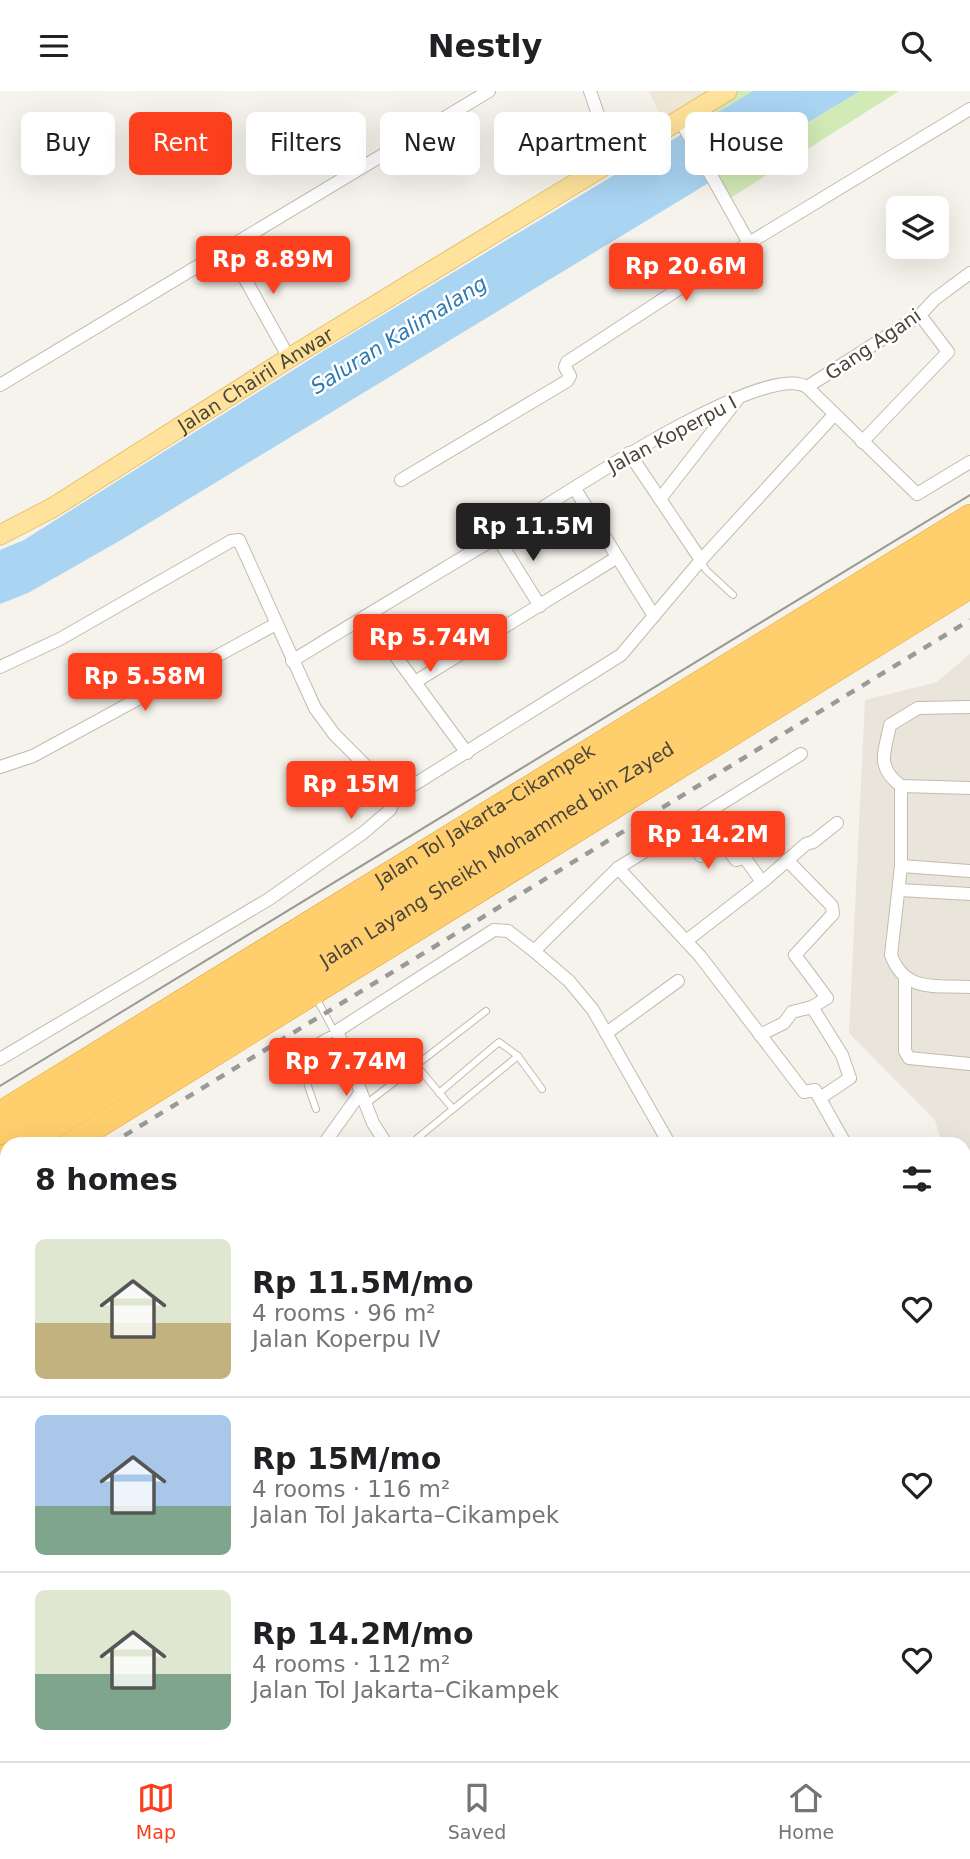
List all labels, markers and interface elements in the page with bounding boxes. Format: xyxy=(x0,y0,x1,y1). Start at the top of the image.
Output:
icon: menu xyxy=(35,27,73,65)
text: Nestly xyxy=(428,27,542,65)
icon: search xyxy=(897,27,935,65)
chip: Buy xyxy=(21,112,115,175)
chip: Rent xyxy=(129,112,232,175)
chip: Filters xyxy=(246,112,366,175)
chip: New xyxy=(380,112,480,175)
chip: Apartment xyxy=(494,112,671,175)
chip: House xyxy=(685,112,808,175)
map controls xyxy=(886,196,949,259)
button: layers xyxy=(886,196,949,259)
pin: Rp 8.89M xyxy=(201,237,345,296)
pin: Rp 20.6M xyxy=(614,243,758,303)
text: Rp 8.89M xyxy=(212,246,334,272)
text: Rp 20.6M xyxy=(625,253,747,279)
water label: Saluran Kalimalang xyxy=(307,271,491,399)
street label: Gang Agani xyxy=(821,304,925,384)
street label: Jalan Chairil Anwar xyxy=(173,323,337,437)
street label: Jalan Koperpu I xyxy=(603,391,740,478)
pin: Rp 11.5M xyxy=(461,503,605,563)
text: Rp 11.5M xyxy=(472,513,594,539)
pin: Rp 5.74M xyxy=(358,615,502,674)
text: Rp 5.74M xyxy=(369,624,491,650)
pin: Rp 5.58M xyxy=(73,653,217,713)
text: Rp 5.58M xyxy=(84,663,206,689)
street label: Jalan Layang Sheikh Mohammed bin Zayed xyxy=(315,737,678,972)
street label: Jalan Tol Jakarta–Cikampek xyxy=(370,739,598,891)
pin: Rp 15M xyxy=(294,761,408,821)
text: Rp 15M xyxy=(302,771,400,797)
pin: Rp 14.2M xyxy=(636,811,780,871)
text: Rp 14.2M xyxy=(647,821,769,847)
pin: Rp 7.74M xyxy=(274,1039,418,1098)
text: Rp 7.74M xyxy=(285,1048,407,1074)
icon: filters xyxy=(898,1160,936,1198)
text: 8 homes xyxy=(35,1162,178,1197)
text: Rp 11.5M/mo xyxy=(252,1265,474,1300)
icon: home xyxy=(91,1267,175,1351)
icon: heart xyxy=(898,1290,936,1328)
text: 4 rooms · 96 m² xyxy=(252,1300,436,1326)
text: Jalan Koperpu IV xyxy=(252,1326,440,1352)
text: Rp 15M/mo xyxy=(252,1441,441,1476)
icon: home xyxy=(91,1443,175,1527)
icon: heart xyxy=(898,1466,936,1504)
text: 4 rooms · 116 m² xyxy=(252,1476,450,1502)
text: Jalan Tol Jakarta–Cikampek xyxy=(252,1502,559,1528)
text: Rp 14.2M/mo xyxy=(252,1616,474,1651)
icon: home xyxy=(91,1618,175,1702)
icon: heart xyxy=(898,1641,936,1679)
text: 4 rooms · 112 m² xyxy=(252,1651,450,1677)
text: Jalan Tol Jakarta–Cikampek xyxy=(252,1677,559,1703)
tab: Map xyxy=(136,1779,176,1843)
tab: Saved xyxy=(448,1779,506,1843)
tab: Home xyxy=(778,1779,834,1843)

